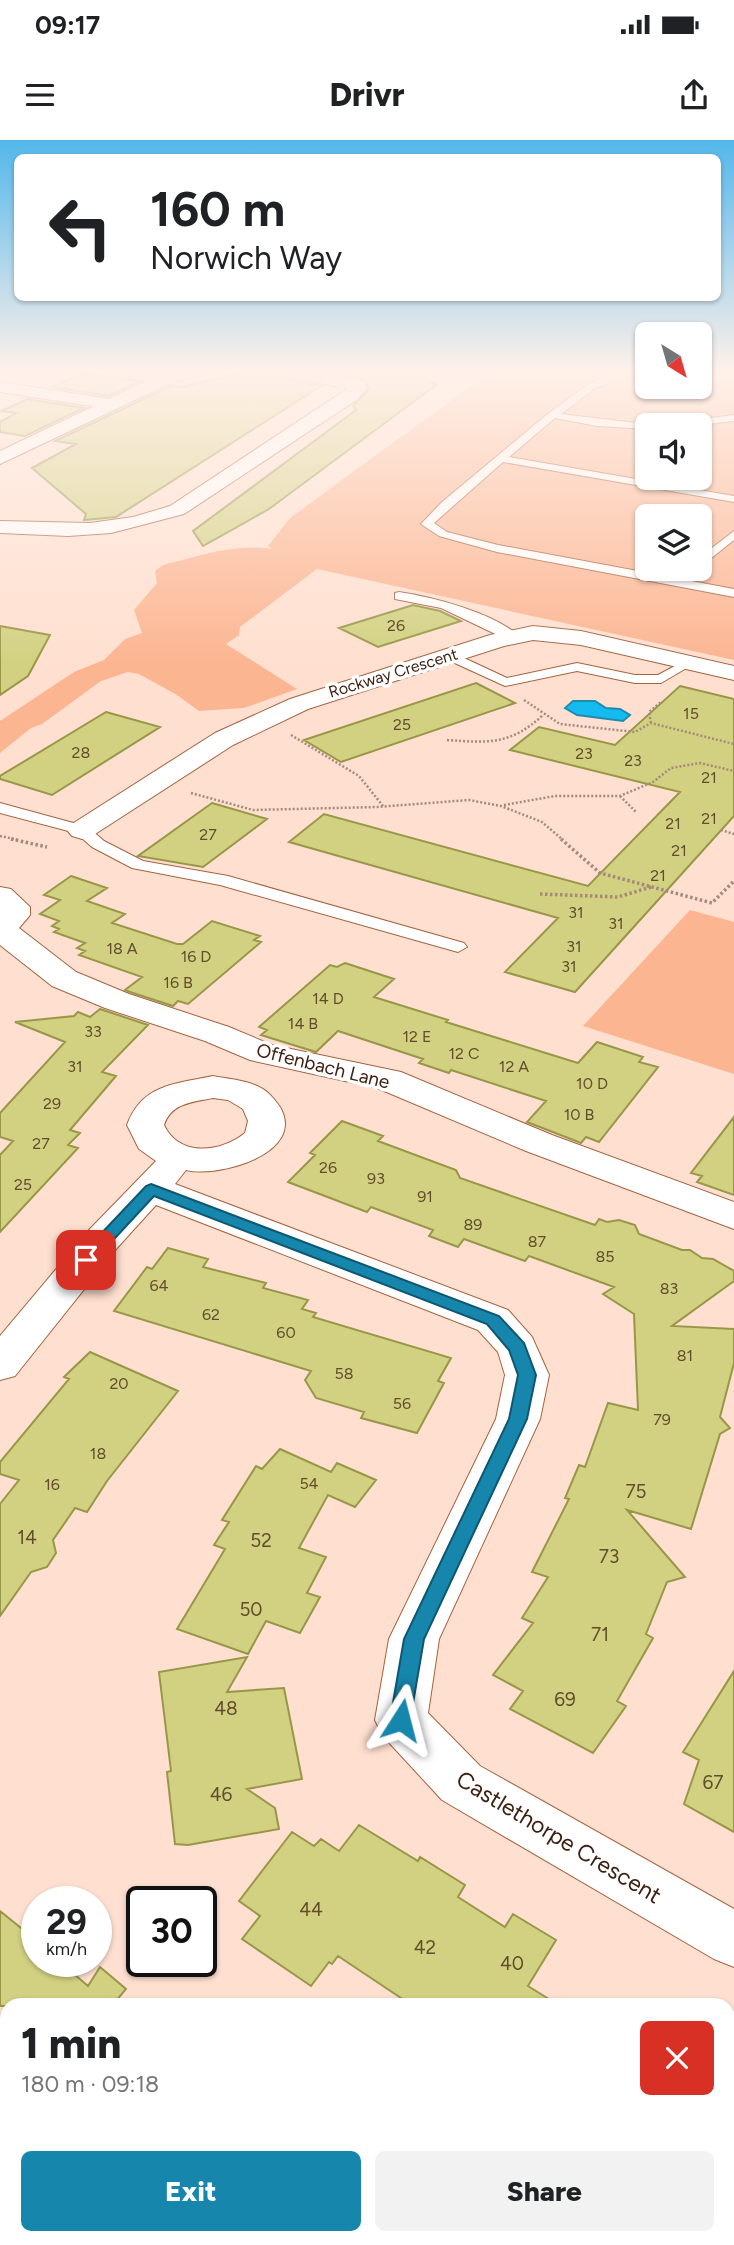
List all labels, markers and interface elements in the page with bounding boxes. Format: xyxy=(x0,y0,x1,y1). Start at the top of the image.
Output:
text: 09:17 xyxy=(35,9,100,41)
icon: menu xyxy=(21,76,59,114)
text: Drivr xyxy=(329,76,405,114)
icon: share xyxy=(675,76,713,114)
text: 160 m xyxy=(150,179,285,238)
icon: left xyxy=(35,182,126,273)
text: Norwich Way xyxy=(150,239,342,277)
north arrow xyxy=(635,322,712,399)
map controls xyxy=(635,322,712,581)
button: sound xyxy=(635,413,712,490)
button: layers xyxy=(635,504,712,581)
house number: 26 xyxy=(387,616,405,635)
street label: Rockway Crescent xyxy=(326,644,460,702)
house number: 15 xyxy=(683,704,699,723)
house number: 25 xyxy=(393,715,411,734)
house number: 28 xyxy=(72,743,90,762)
house number: 23 xyxy=(575,744,593,763)
house number: 23 xyxy=(624,751,642,770)
house number: 21 xyxy=(701,768,717,787)
house number: 21 xyxy=(701,809,717,828)
house number: 21 xyxy=(665,814,681,833)
house number: 27 xyxy=(199,825,217,844)
house number: 21 xyxy=(671,841,687,860)
house number: 21 xyxy=(650,866,666,885)
house number: 31 xyxy=(568,903,584,922)
house number: 31 xyxy=(608,914,624,933)
house number: 31 xyxy=(566,937,582,956)
house number: 18 A xyxy=(106,939,138,958)
house number: 16 D xyxy=(181,947,211,966)
house number: 31 xyxy=(561,957,577,976)
house number: 16 B xyxy=(163,973,193,992)
house number: 14 D xyxy=(312,989,344,1008)
house number: 14 B xyxy=(288,1014,318,1033)
house number: 33 xyxy=(84,1022,102,1041)
house number: 12 E xyxy=(403,1027,431,1046)
street label: Offenbach Lane xyxy=(254,1038,392,1094)
house number: 12 C xyxy=(448,1044,480,1063)
house number: 31 xyxy=(67,1057,83,1076)
house number: 12 A xyxy=(499,1057,529,1076)
house number: 10 D xyxy=(576,1074,608,1093)
house number: 29 xyxy=(43,1094,61,1113)
house number: 10 B xyxy=(564,1105,595,1124)
house number: 27 xyxy=(32,1134,50,1153)
house number: 26 xyxy=(319,1158,337,1177)
house number: 93 xyxy=(367,1169,385,1188)
house number: 25 xyxy=(14,1175,32,1194)
house number: 91 xyxy=(417,1187,433,1206)
house number: 89 xyxy=(464,1215,482,1234)
pin xyxy=(56,1230,116,1290)
house number: 87 xyxy=(528,1232,547,1251)
icon: arrive xyxy=(67,1241,105,1279)
house number: 85 xyxy=(595,1247,615,1266)
house number: 64 xyxy=(150,1276,169,1295)
house number: 83 xyxy=(660,1279,678,1298)
house number: 62 xyxy=(202,1305,220,1324)
house number: 60 xyxy=(276,1323,296,1342)
house number: 81 xyxy=(677,1346,693,1365)
house number: 58 xyxy=(334,1364,354,1383)
house number: 20 xyxy=(109,1374,129,1393)
house number: 56 xyxy=(393,1394,411,1413)
house number: 79 xyxy=(653,1410,671,1429)
house number: 18 xyxy=(90,1444,106,1463)
house number: 54 xyxy=(299,1474,319,1493)
house number: 16 xyxy=(44,1475,60,1494)
house number: 75 xyxy=(625,1480,647,1503)
house number: 14 xyxy=(17,1526,37,1549)
house number: 52 xyxy=(250,1529,272,1552)
house number: 73 xyxy=(599,1545,619,1568)
house number: 50 xyxy=(239,1598,263,1621)
house number: 71 xyxy=(591,1623,609,1646)
position arrow xyxy=(364,1683,438,1757)
house number: 69 xyxy=(554,1688,576,1711)
house number: 48 xyxy=(214,1697,238,1720)
street label: Castlethorpe Crescent xyxy=(452,1765,666,1909)
house number: 67 xyxy=(703,1771,723,1794)
house number: 46 xyxy=(210,1783,233,1806)
speed limit sign: 30 xyxy=(126,1886,217,1977)
house number: 44 xyxy=(299,1898,323,1921)
text: 29 xyxy=(46,1901,87,1943)
house number: 42 xyxy=(414,1936,436,1959)
text: km/h xyxy=(46,1938,87,1960)
house number: 40 xyxy=(500,1952,524,1975)
text: 1 min xyxy=(21,2018,121,2069)
button: close xyxy=(640,2021,714,2095)
text: 180 m · 09:18 xyxy=(21,2070,159,2098)
button: Exit xyxy=(21,2151,361,2231)
button: Share xyxy=(375,2151,714,2231)

